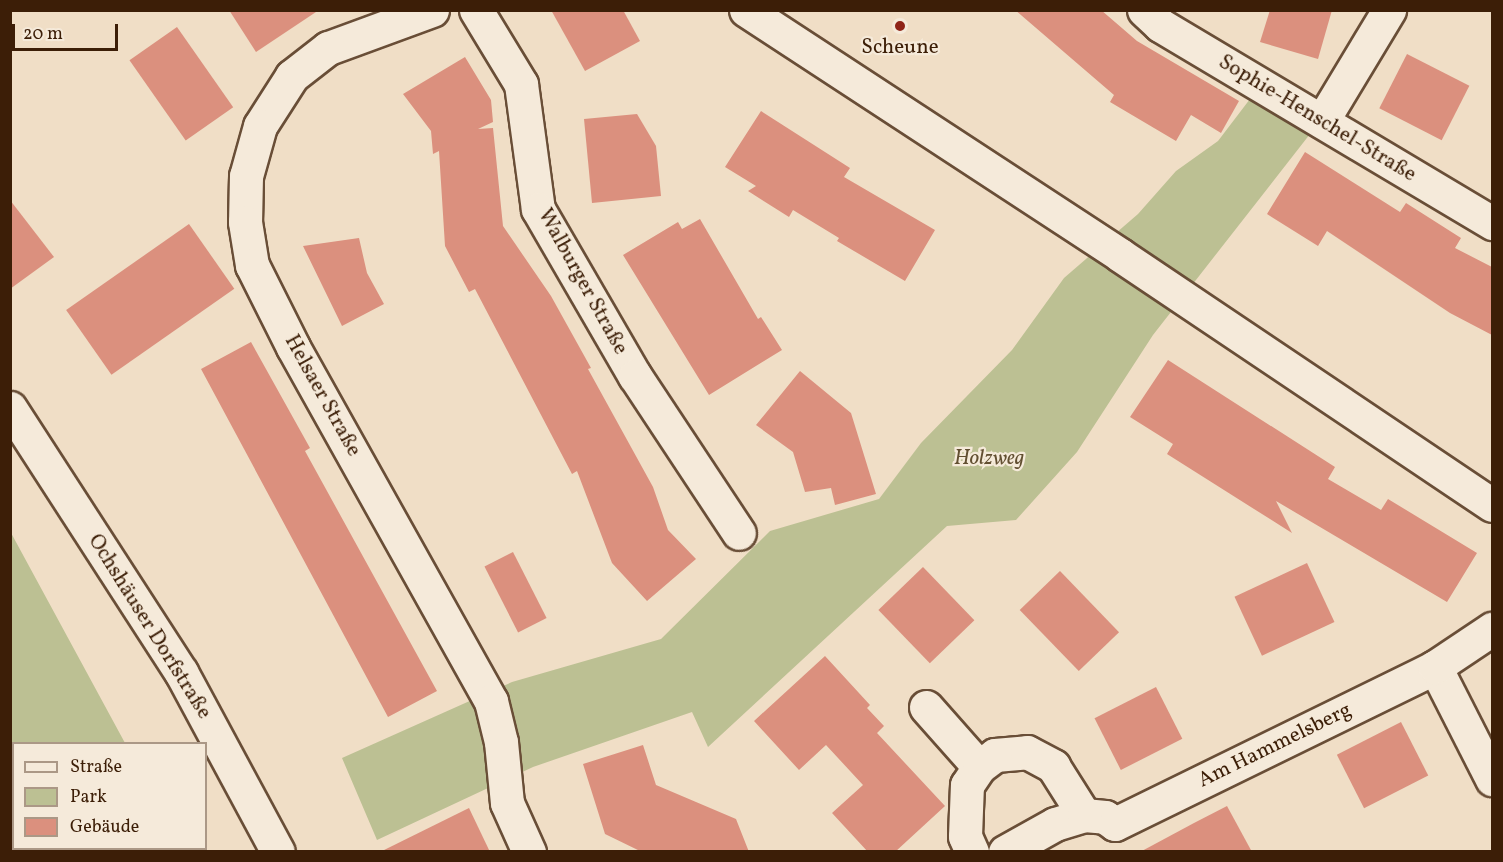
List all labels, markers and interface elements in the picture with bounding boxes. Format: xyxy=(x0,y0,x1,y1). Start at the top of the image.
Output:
scale bar xyxy=(15,12,122,50)
marker: Scheune xyxy=(893,19,907,33)
text: 20 m xyxy=(23,22,63,47)
place label: Scheune xyxy=(861,35,939,61)
street label: Sophie-Henschel-Straße xyxy=(1214,50,1420,188)
street label: Walburger Straße xyxy=(531,205,633,359)
street label: Helsaer Straße xyxy=(278,331,366,461)
park label: Holzweg xyxy=(954,446,1024,472)
street label: Ochshäuser Dorfstraße xyxy=(82,530,216,724)
street label: Am Hammelsberg xyxy=(1194,698,1356,794)
legend xyxy=(12,742,207,850)
text: Straße xyxy=(70,755,122,780)
text: Park xyxy=(70,785,107,810)
text: Gebäude xyxy=(70,815,139,840)

